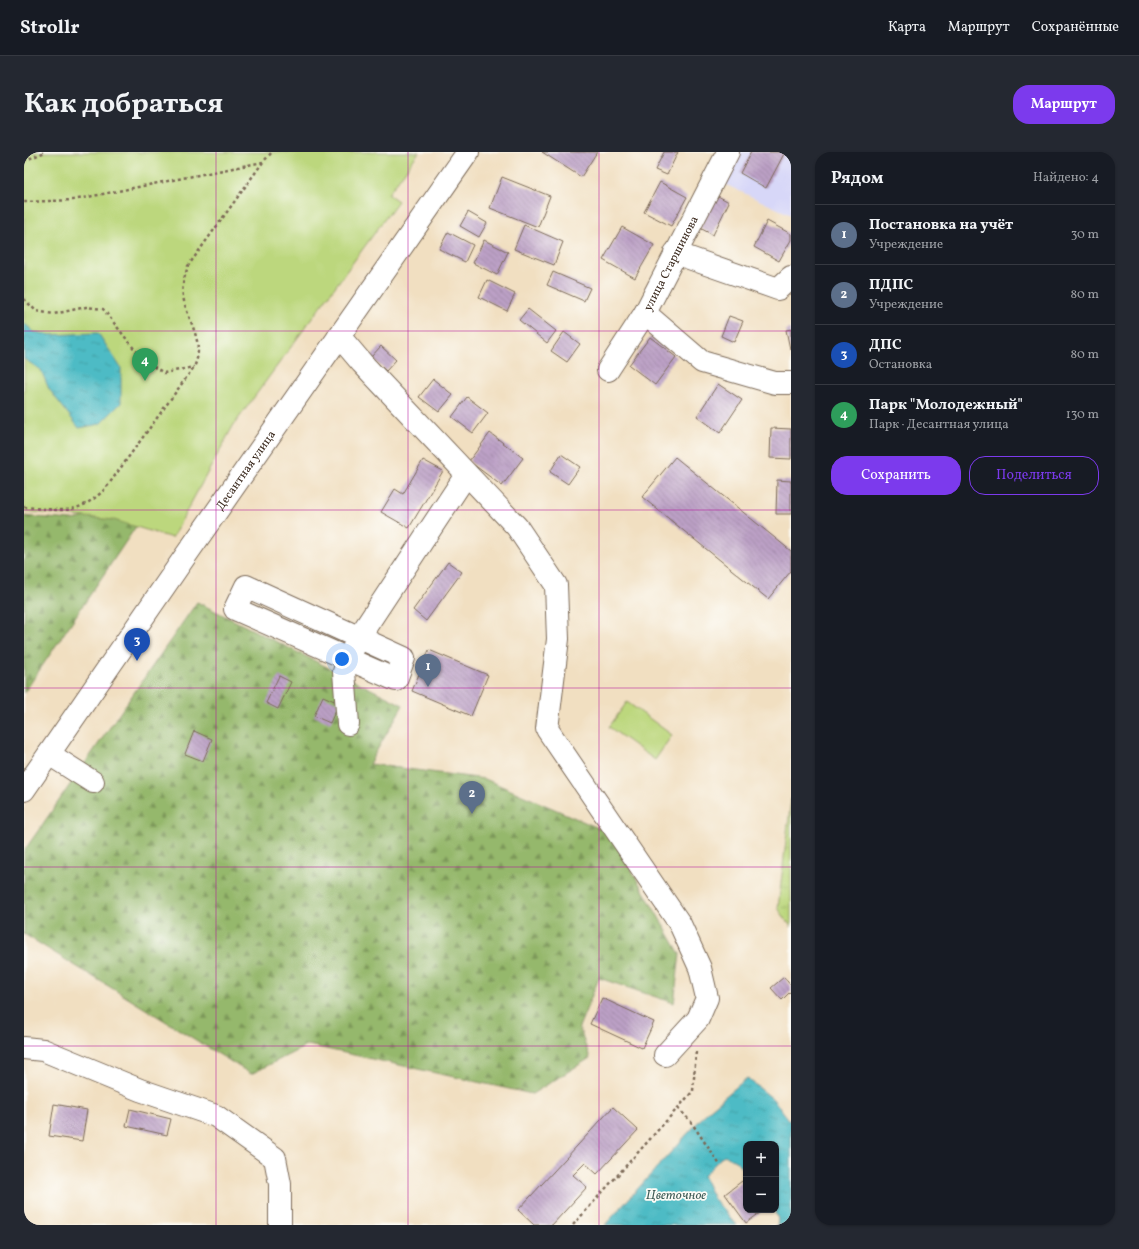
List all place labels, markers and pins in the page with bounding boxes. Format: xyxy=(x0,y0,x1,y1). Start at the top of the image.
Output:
pin: 4 xyxy=(132,348,158,381)
pin: 3 xyxy=(124,628,150,661)
pin: 1 xyxy=(415,654,441,687)
pin: 2 xyxy=(459,781,485,814)

